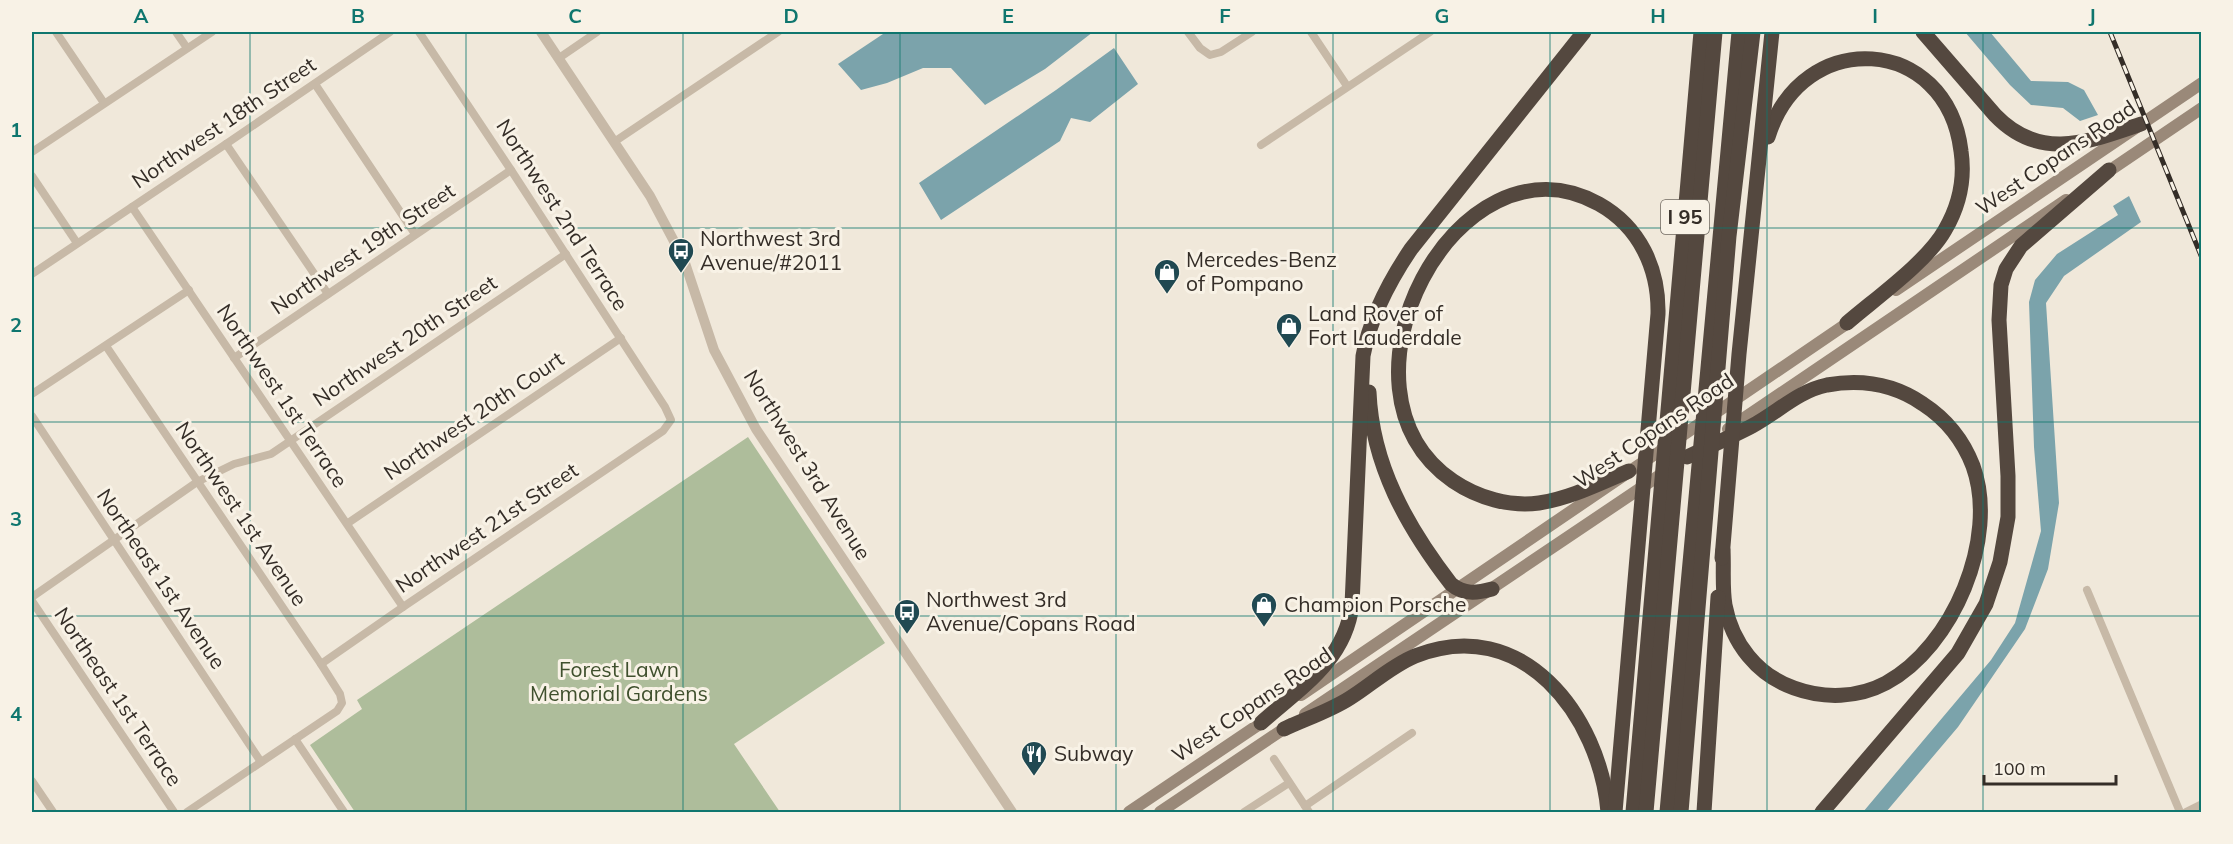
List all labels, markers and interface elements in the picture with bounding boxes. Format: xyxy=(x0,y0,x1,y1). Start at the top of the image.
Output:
text: A xyxy=(134,3,149,28)
text: B xyxy=(351,3,365,28)
text: C xyxy=(568,3,582,28)
text: D xyxy=(783,3,799,28)
text: E xyxy=(1002,3,1014,28)
text: F xyxy=(1219,3,1231,28)
text: G xyxy=(1435,3,1449,28)
text: H xyxy=(1650,3,1666,28)
text: I xyxy=(1872,3,1878,28)
text: J xyxy=(2088,3,2096,28)
street label: Northwest 18th Street xyxy=(126,51,320,193)
street label: West Copans Road xyxy=(1971,94,2140,220)
street label: Northwest 2nd Terrace xyxy=(491,114,634,315)
text: 1 xyxy=(10,117,22,142)
street label: Northwest 19th Street xyxy=(265,177,459,319)
road number: I 95 xyxy=(1661,200,1709,234)
place label: Northwest 3rd Avenue/#2011 xyxy=(700,225,842,275)
bus stop icon: Northwest 3rd Avenue/#2011 xyxy=(666,236,696,274)
place label: Mercedes-Benz of Pompano xyxy=(1186,246,1337,296)
shop icon: Mercedes-Benz of Pompano xyxy=(1152,257,1182,295)
street label: Northwest 20th Street xyxy=(307,269,501,411)
street label: Northwest 1st Terrace xyxy=(212,299,354,492)
place label: Land Rover of Fort Lauderdale xyxy=(1308,300,1462,350)
shop icon: Land Rover of Fort Lauderdale xyxy=(1274,311,1304,349)
text: 2 xyxy=(10,312,22,337)
street label: Northwest 20th Court xyxy=(378,345,568,485)
street label: Northwest 3rd Avenue xyxy=(739,365,877,564)
street label: West Copans Road xyxy=(1569,367,1738,493)
street label: Northwest 1st Avenue xyxy=(170,416,313,611)
street label: Northwest 21st Street xyxy=(390,456,583,598)
street label: Northeast 1st Avenue xyxy=(92,483,232,673)
text: 3 xyxy=(10,506,22,531)
place label: Northwest 3rd Avenue/Copans Road xyxy=(926,586,1136,636)
shop icon: Champion Porsche xyxy=(1249,590,1279,628)
place label: Champion Porsche xyxy=(1284,591,1466,617)
bus stop icon: Northwest 3rd Avenue/Copans Road xyxy=(892,597,922,635)
street label: Northeast 1st Terrace xyxy=(49,602,188,791)
street label: West Copans Road xyxy=(1167,641,1336,767)
park label: Forest Lawn Memorial Gardens xyxy=(530,656,708,706)
text: 4 xyxy=(10,701,22,726)
restaurant icon: Subway xyxy=(1019,739,1049,777)
place label: Subway xyxy=(1054,740,1133,766)
scale bar xyxy=(1984,748,2116,786)
text: 100 m xyxy=(1993,757,2046,780)

